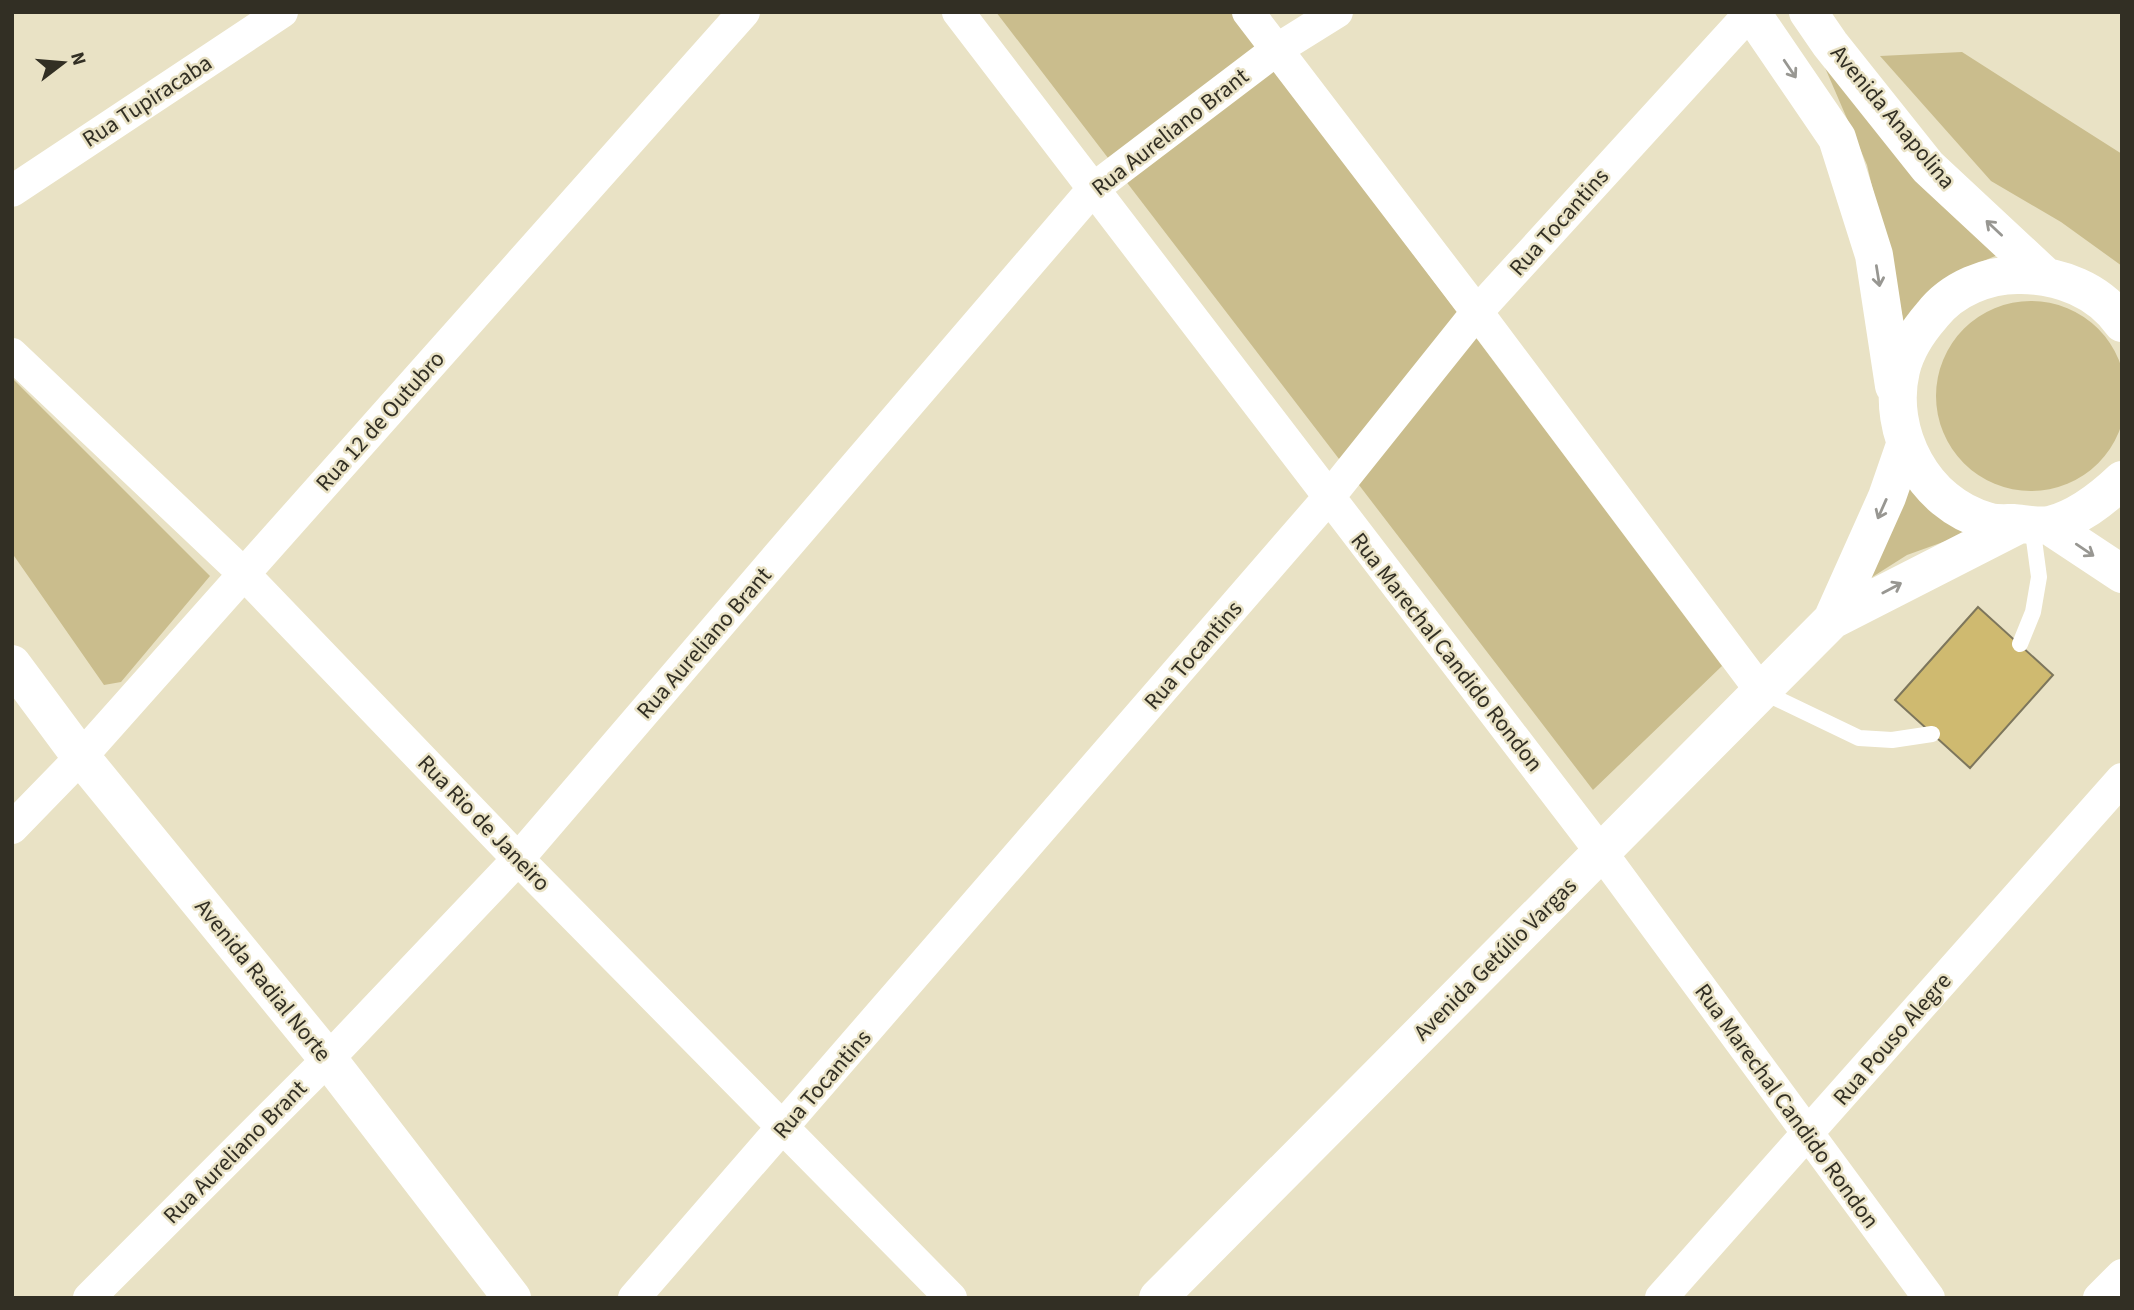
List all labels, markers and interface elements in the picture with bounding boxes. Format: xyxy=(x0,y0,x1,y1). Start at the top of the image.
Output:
north arrow xyxy=(28,28,98,98)
street label: Avenida Anapolina xyxy=(1823,38,1963,196)
street label: Rua Tupiracaba xyxy=(76,47,218,155)
text: N xyxy=(63,49,93,69)
one-way arrow xyxy=(1783,58,1797,78)
street label: Rua Aureliano Brant xyxy=(1084,60,1256,204)
street label: Rua Tocantins xyxy=(1502,161,1616,283)
one-way arrow xyxy=(1986,220,2003,237)
one-way arrow xyxy=(1871,264,1884,286)
street label: Rua 12 de Outubro xyxy=(308,343,452,499)
one-way arrow xyxy=(1875,498,1888,519)
street label: Rua Marechal Candido Rondon xyxy=(1343,525,1551,779)
one-way arrow xyxy=(2075,543,2094,557)
street label: Rua Aureliano Brant xyxy=(629,560,779,726)
one-way arrow xyxy=(1881,581,1902,594)
street label: Rua Tocantins xyxy=(1136,593,1250,717)
street label: Rua Rio de Janeiro xyxy=(410,747,558,899)
street label: Avenida Getúlio Vargas xyxy=(1406,870,1584,1048)
street label: Avenida Radial Norte xyxy=(187,892,339,1068)
street label: Rua Pouso Alegre xyxy=(1825,965,1959,1113)
street label: Rua Marechal Candido Rondon xyxy=(1687,977,1887,1235)
street label: Rua Tocantins xyxy=(765,1022,879,1146)
street label: Rua Aureliano Brant xyxy=(156,1072,315,1231)

